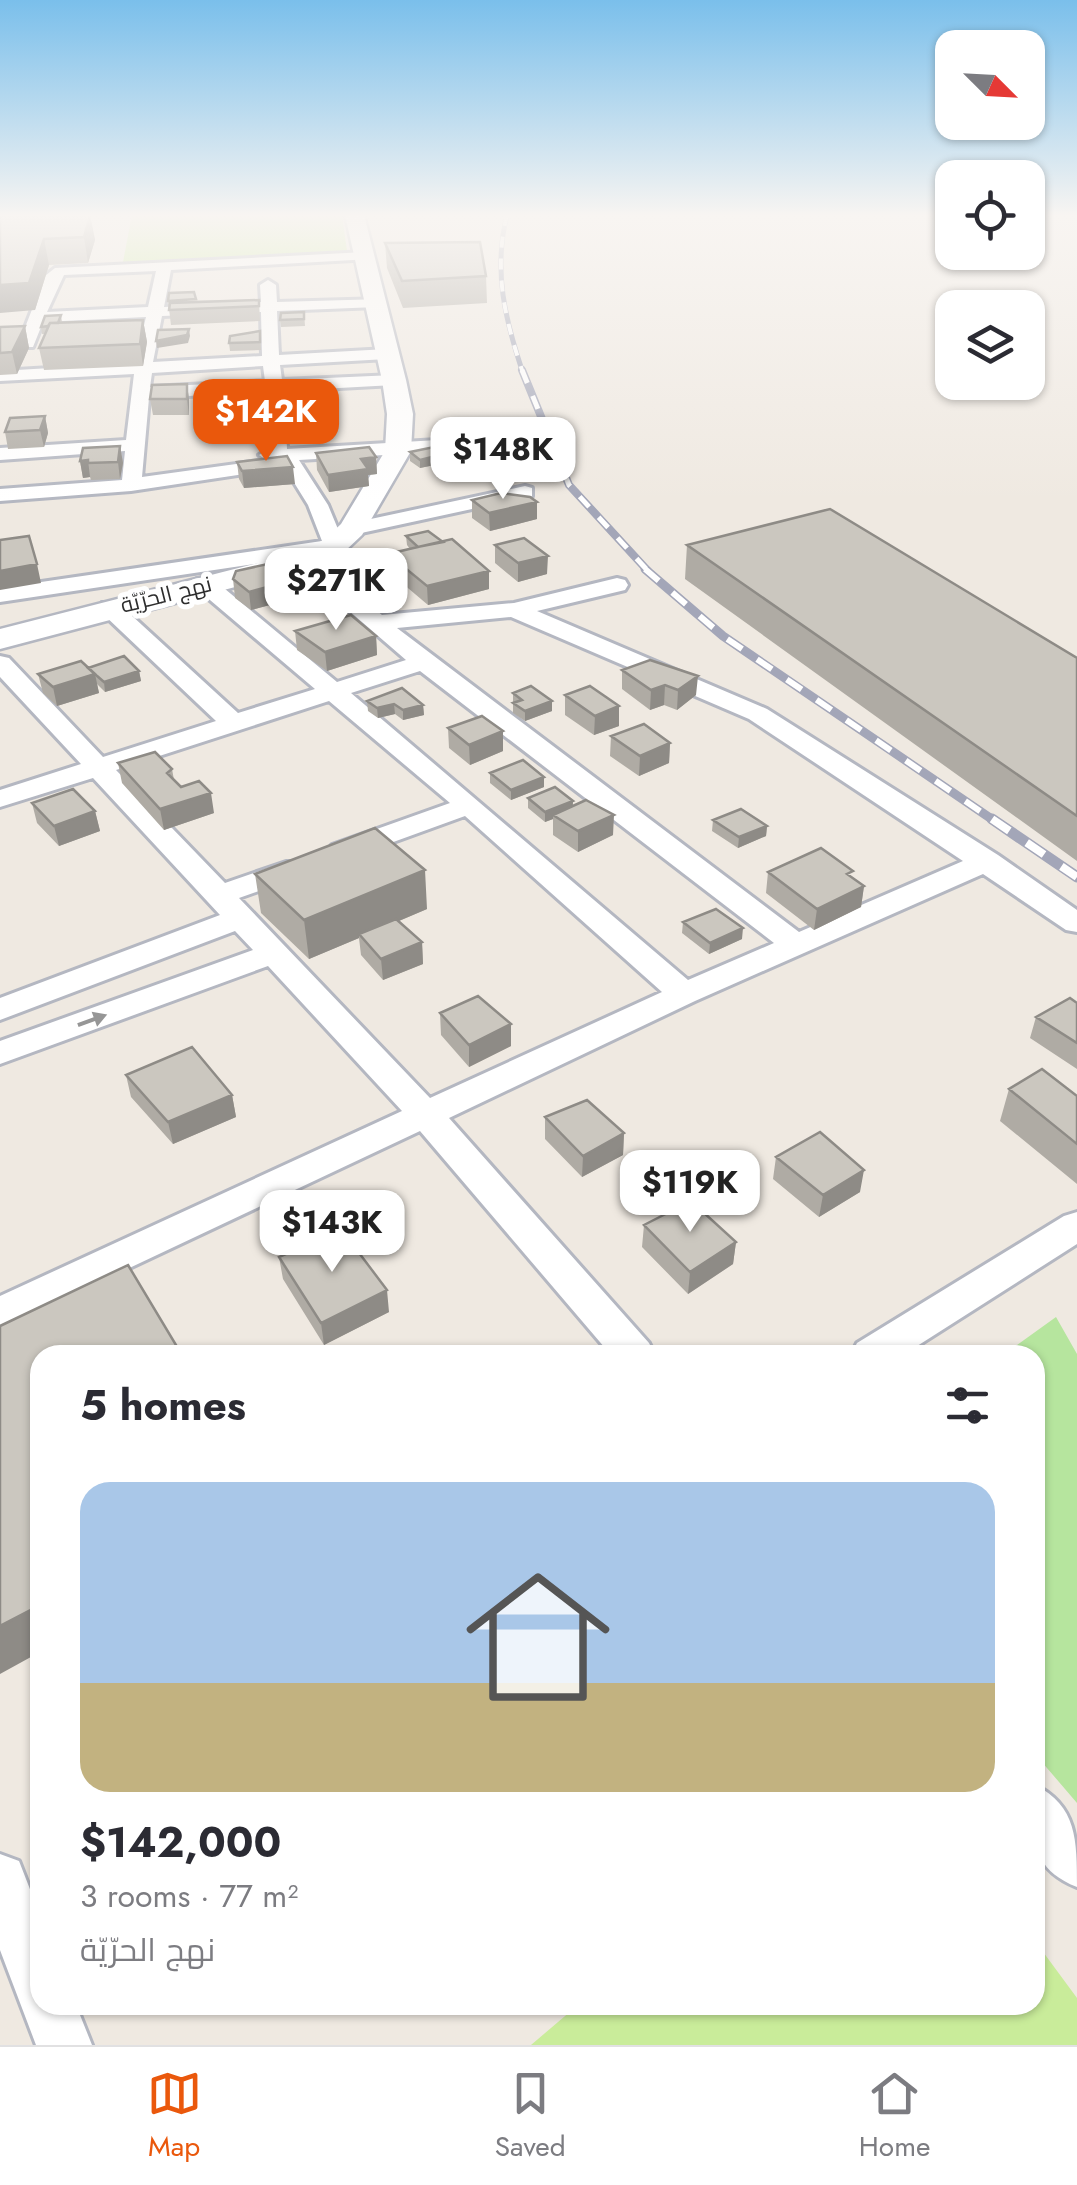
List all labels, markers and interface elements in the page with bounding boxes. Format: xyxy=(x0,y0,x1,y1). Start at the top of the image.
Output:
north arrow xyxy=(935,30,1045,140)
map controls xyxy=(935,30,1045,400)
button: locate xyxy=(935,160,1045,270)
button: layers xyxy=(935,290,1045,400)
pin: $142K xyxy=(196,379,336,464)
text: $142K xyxy=(215,388,317,434)
pin: $148K xyxy=(433,417,573,502)
text: $148K xyxy=(453,426,553,472)
pin: $271K xyxy=(266,548,406,633)
text: $271K xyxy=(287,557,385,603)
street label: نهج الحرّيّة xyxy=(117,567,215,621)
one-way arrow xyxy=(77,1012,107,1027)
pin: $119K xyxy=(620,1150,760,1235)
text: $119K xyxy=(642,1159,738,1205)
pin: $143K xyxy=(262,1190,402,1275)
text: $143K xyxy=(282,1199,382,1245)
text: 5 homes xyxy=(80,1375,246,1436)
icon: filters xyxy=(940,1378,995,1433)
icon: home xyxy=(448,1547,628,1727)
text: $142,000 xyxy=(80,1812,281,1873)
text: 3 rooms · 77 m² xyxy=(80,1873,298,1919)
text: نهج الحرّيّة xyxy=(80,1927,215,1973)
tab: Map xyxy=(147,2066,202,2167)
tab: Saved xyxy=(495,2066,566,2167)
tab: Home xyxy=(859,2066,930,2167)

